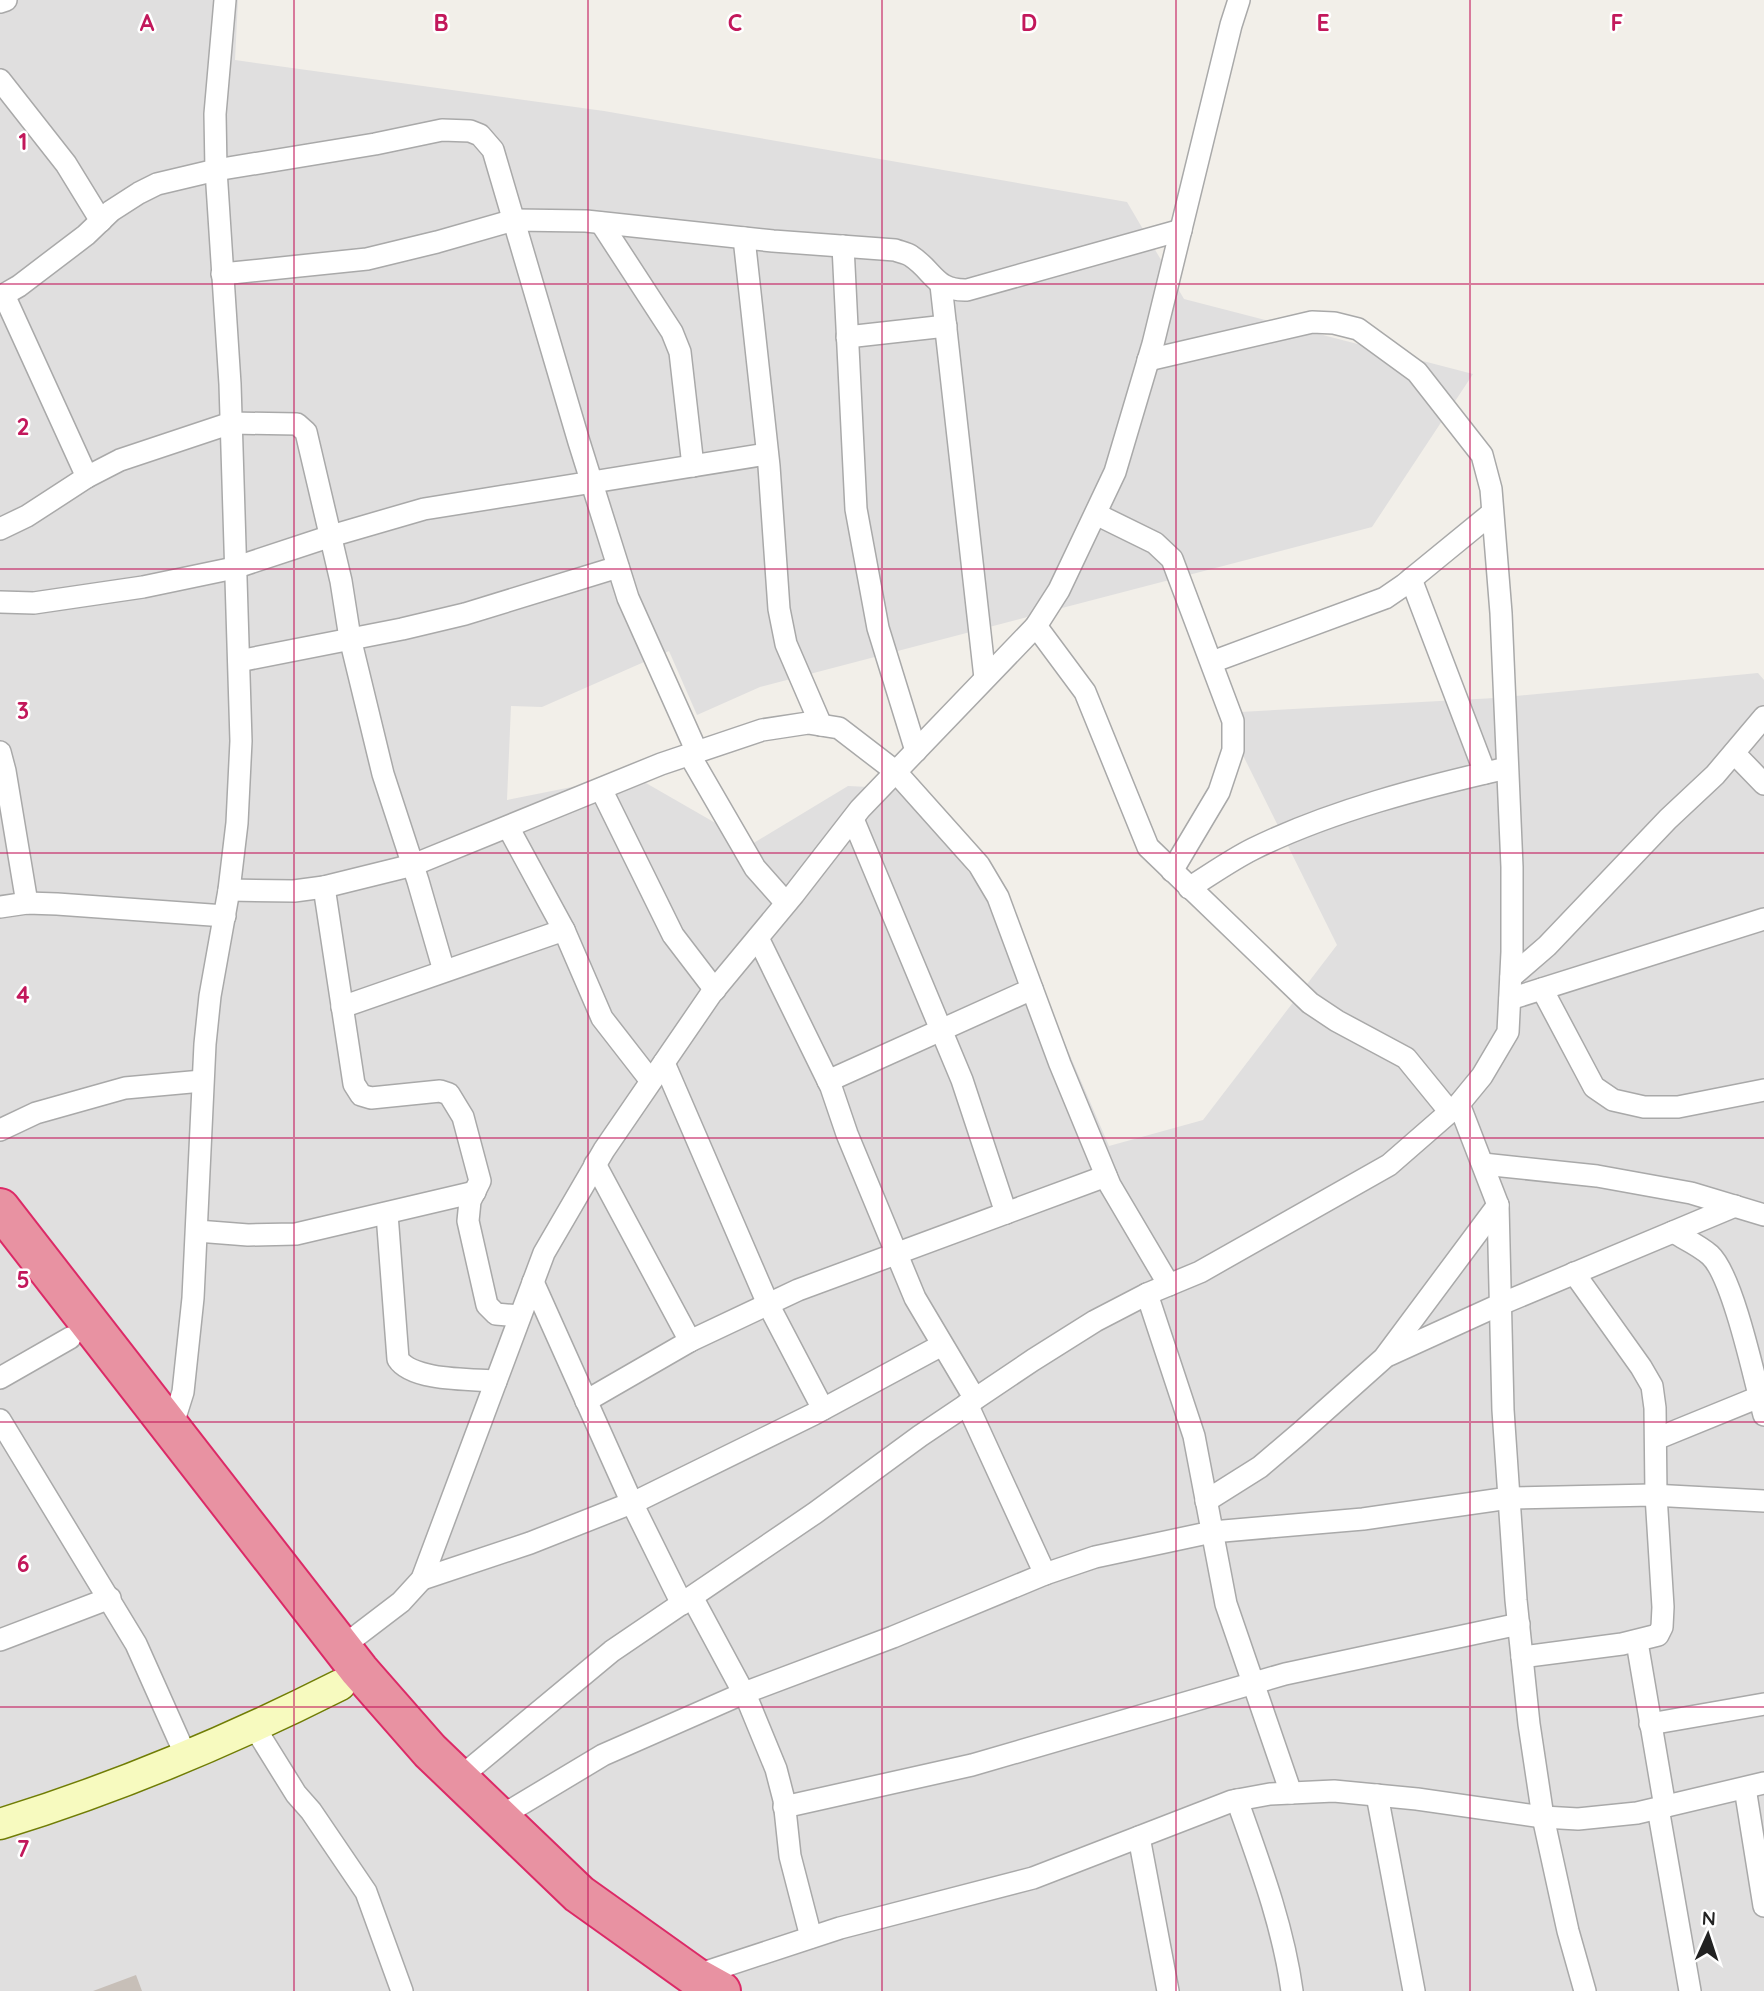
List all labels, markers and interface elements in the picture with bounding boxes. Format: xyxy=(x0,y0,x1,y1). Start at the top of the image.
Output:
text: A xyxy=(140,8,155,37)
text: B xyxy=(433,8,449,37)
text: C xyxy=(728,8,742,37)
text: D xyxy=(1021,8,1037,37)
text: E xyxy=(1316,8,1330,37)
text: F xyxy=(1611,8,1623,37)
text: 1 xyxy=(19,127,27,156)
text: 2 xyxy=(16,412,30,441)
text: 3 xyxy=(17,696,29,725)
text: 4 xyxy=(16,980,30,1009)
text: 5 xyxy=(16,1265,30,1294)
text: 6 xyxy=(17,1549,29,1578)
text: 7 xyxy=(17,1834,30,1863)
north arrow xyxy=(1673,1900,1743,1970)
text: N xyxy=(1701,1906,1716,1930)

